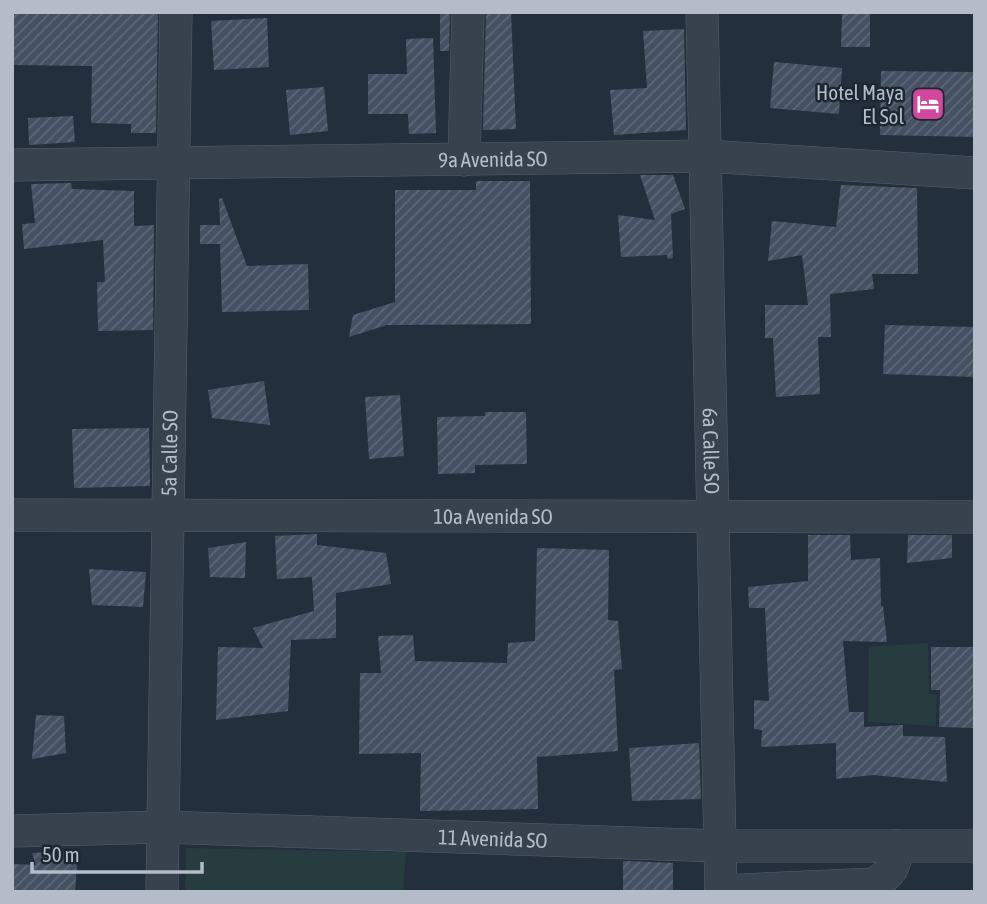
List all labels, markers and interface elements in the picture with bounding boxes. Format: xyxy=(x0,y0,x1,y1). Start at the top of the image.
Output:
place label: Hotel Maya El Sol xyxy=(816,80,904,128)
hotel icon: Hotel Maya El Sol xyxy=(909,85,947,123)
street label: 9a Avenida SO xyxy=(438,146,548,171)
street label: 6a Calle SO xyxy=(699,408,724,494)
street label: 5a Calle SO xyxy=(156,410,182,496)
street label: 10a Avenida SO xyxy=(433,504,553,528)
street label: 11 Avenida SO xyxy=(438,824,548,852)
scale bar xyxy=(32,830,201,874)
text: 50 m xyxy=(42,842,80,866)

